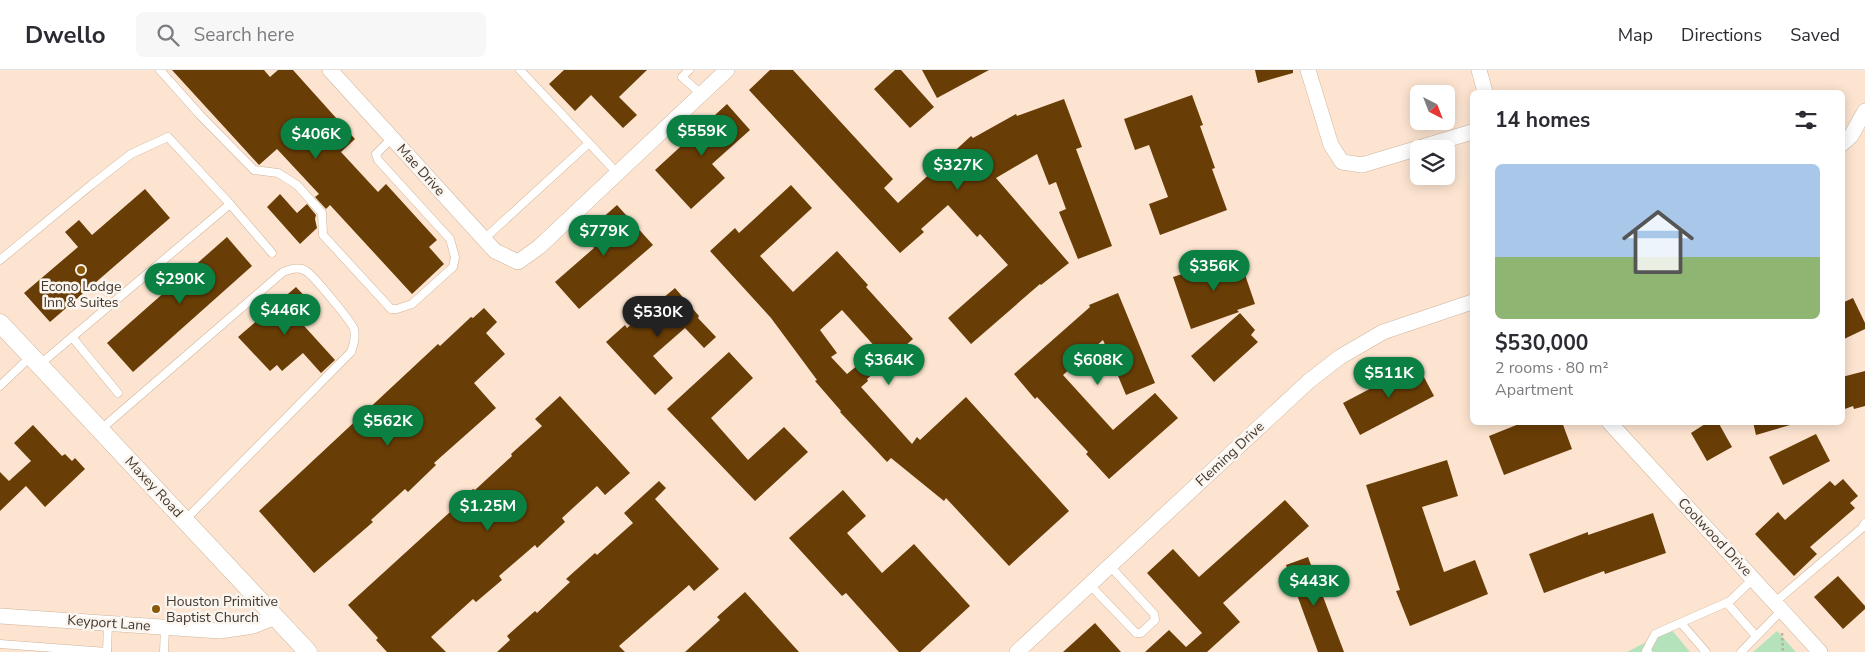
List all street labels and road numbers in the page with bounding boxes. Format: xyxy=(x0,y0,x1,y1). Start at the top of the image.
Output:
street label: Mae Drive xyxy=(393,140,449,200)
street label: Fleming Drive xyxy=(1192,417,1268,491)
street label: Maxey Road xyxy=(121,452,187,522)
street label: Coolwood Drive xyxy=(1674,494,1756,580)
street label: Keyport Lane xyxy=(67,611,151,635)

